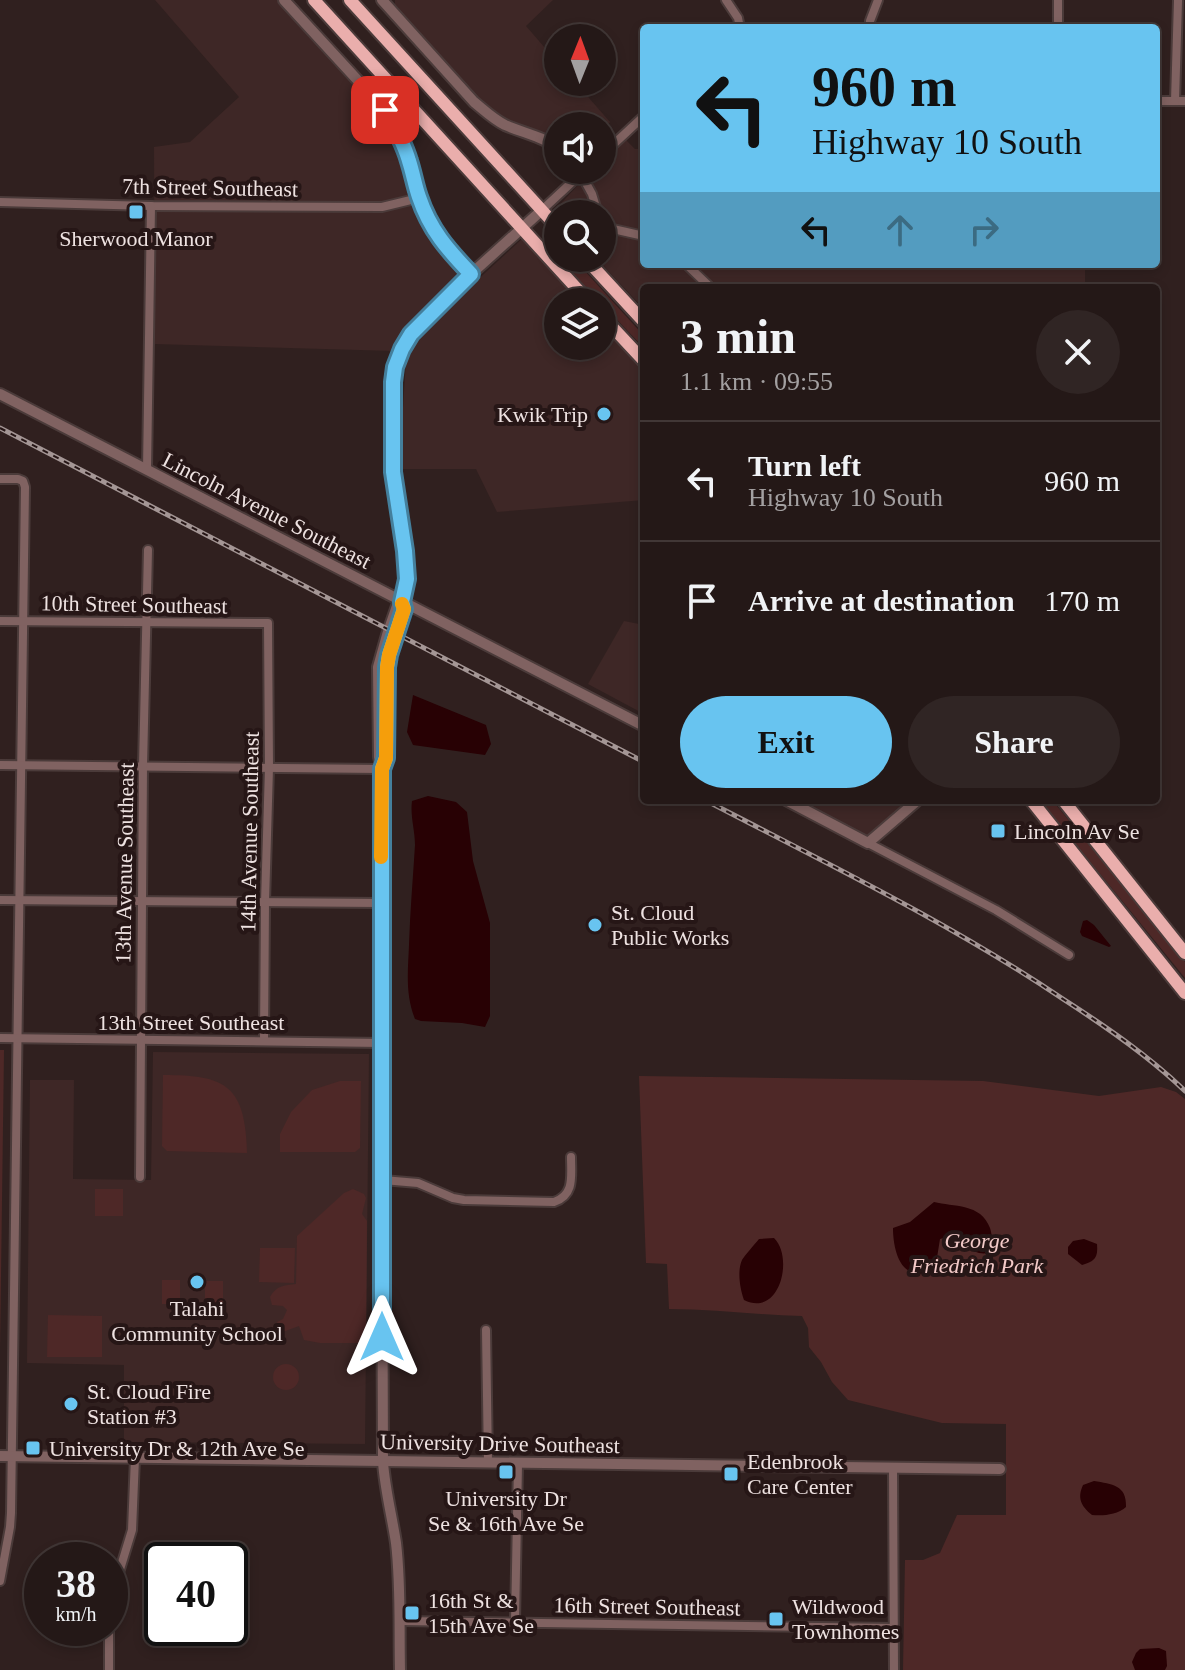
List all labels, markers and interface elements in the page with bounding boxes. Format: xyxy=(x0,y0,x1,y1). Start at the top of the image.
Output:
north arrow xyxy=(544,24,616,96)
map controls xyxy=(544,24,616,360)
icon: left xyxy=(680,56,784,160)
text: 960 m xyxy=(812,56,957,118)
pin xyxy=(351,76,419,144)
icon: arrive xyxy=(363,88,407,132)
button: sound xyxy=(544,112,616,184)
text: Highway 10 South xyxy=(812,122,1082,162)
street label: 7th Street Southeast xyxy=(122,173,298,202)
button: search xyxy=(544,200,616,272)
marker: Sherwood Manor xyxy=(127,203,145,221)
icon: left xyxy=(794,208,838,252)
icon: ahead xyxy=(878,208,922,252)
icon: right xyxy=(962,208,1006,252)
place label: Sherwood Manor xyxy=(59,226,213,251)
button: layers xyxy=(544,288,616,360)
text: 3 min xyxy=(680,310,796,363)
button: close xyxy=(1036,310,1120,394)
text: 1.1 km · 09:55 xyxy=(680,367,833,396)
place label: Kwik Trip xyxy=(497,402,588,427)
marker: Kwik Trip xyxy=(595,405,613,423)
street label: Lincoln Avenue Southeast xyxy=(158,447,375,574)
text: Turn left xyxy=(748,449,861,482)
icon: left xyxy=(680,459,724,503)
text: 960 m xyxy=(1044,464,1120,497)
text: Highway 10 South xyxy=(748,483,943,512)
icon: arrive xyxy=(680,579,724,623)
text: Arrive at destination xyxy=(748,584,1015,617)
text: 170 m xyxy=(1044,584,1120,617)
street label: 10th Street Southeast xyxy=(40,590,228,619)
button: Exit xyxy=(680,696,892,788)
button: Share xyxy=(908,696,1120,788)
street label: 14th Avenue Southeast xyxy=(235,731,264,933)
street label: 13th Avenue Southeast xyxy=(110,762,139,964)
place label: Lincoln Av Se xyxy=(1014,819,1139,844)
marker: Lincoln Av Se xyxy=(989,822,1007,840)
place label: St. Cloud Public Works xyxy=(611,900,729,950)
marker: St. Cloud Public Works xyxy=(586,916,604,934)
street label: 13th Street Southeast xyxy=(98,1010,284,1035)
park label: George Friedrich Park xyxy=(910,1228,1045,1278)
marker: Talahi Community School xyxy=(188,1273,206,1291)
position arrow xyxy=(340,1295,424,1379)
place label: Talahi Community School xyxy=(111,1296,283,1346)
place label: St. Cloud Fire Station #3 xyxy=(87,1379,211,1429)
marker: St. Cloud Fire Station #3 xyxy=(62,1395,80,1413)
street label: University Drive Southeast xyxy=(380,1429,620,1458)
place label: University Dr & 12th Ave Se xyxy=(49,1436,305,1461)
marker: University Dr & 12th Ave Se xyxy=(24,1439,42,1457)
place label: Edenbrook Care Center xyxy=(747,1449,853,1499)
marker: University Dr Se & 16th Ave Se xyxy=(497,1463,515,1481)
marker: Edenbrook Care Center xyxy=(722,1465,740,1483)
place label: University Dr Se & 16th Ave Se xyxy=(428,1486,584,1536)
speed limit sign: 40 xyxy=(144,1542,248,1646)
text: 38 xyxy=(56,1561,96,1606)
place label: 16th St & 15th Ave Se xyxy=(428,1588,534,1638)
street label: 16th Street Southeast xyxy=(553,1592,741,1621)
place label: Wildwood Townhomes xyxy=(792,1594,899,1644)
text: km/h xyxy=(55,1603,97,1625)
marker: 16th St & 15th Ave Se xyxy=(403,1604,421,1622)
marker: Wildwood Townhomes xyxy=(767,1610,785,1628)

